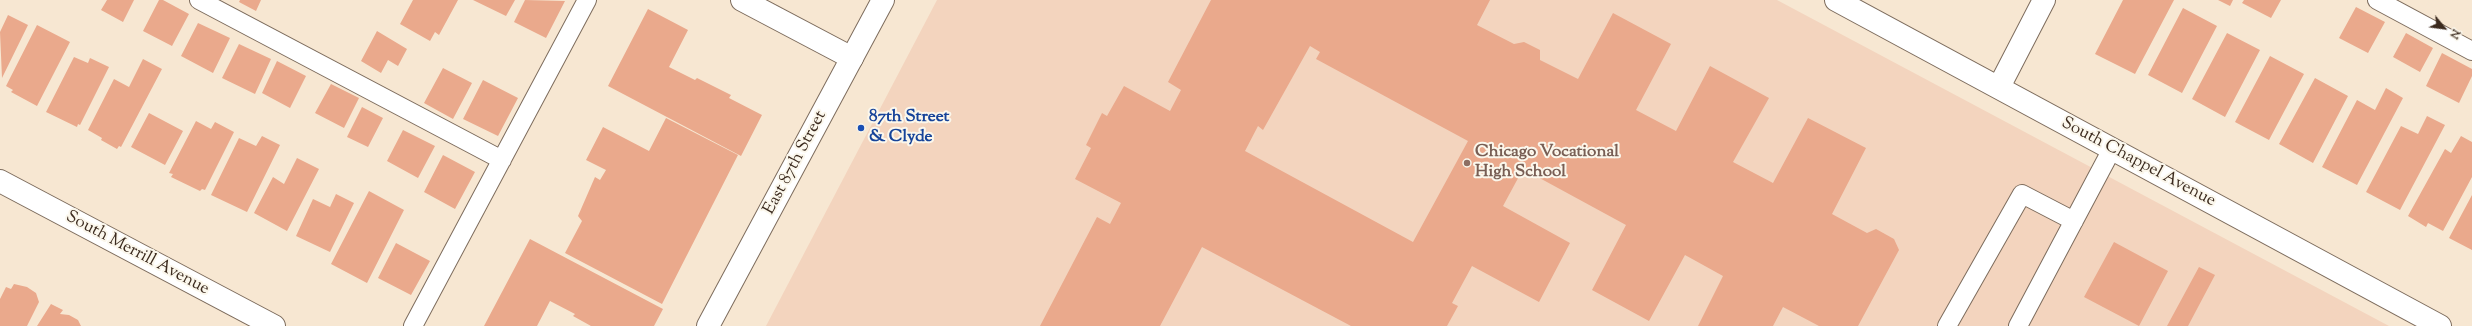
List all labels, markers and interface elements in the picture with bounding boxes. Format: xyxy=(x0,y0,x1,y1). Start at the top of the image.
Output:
north arrow xyxy=(2424,8,2464,48)
text: N xyxy=(2445,26,2464,42)
street label: East 87th Street xyxy=(760,108,832,218)
place label: 87th Street & Clyde xyxy=(869,108,949,148)
street label: South Chappel Avenue xyxy=(2057,114,2219,212)
marker: 87th Street & Clyde xyxy=(856,123,866,133)
place label: Chicago Vocational High School xyxy=(1475,143,1619,183)
marker: Chicago Vocational High School xyxy=(1462,158,1472,168)
street label: South Merrill Avenue xyxy=(62,208,212,300)

